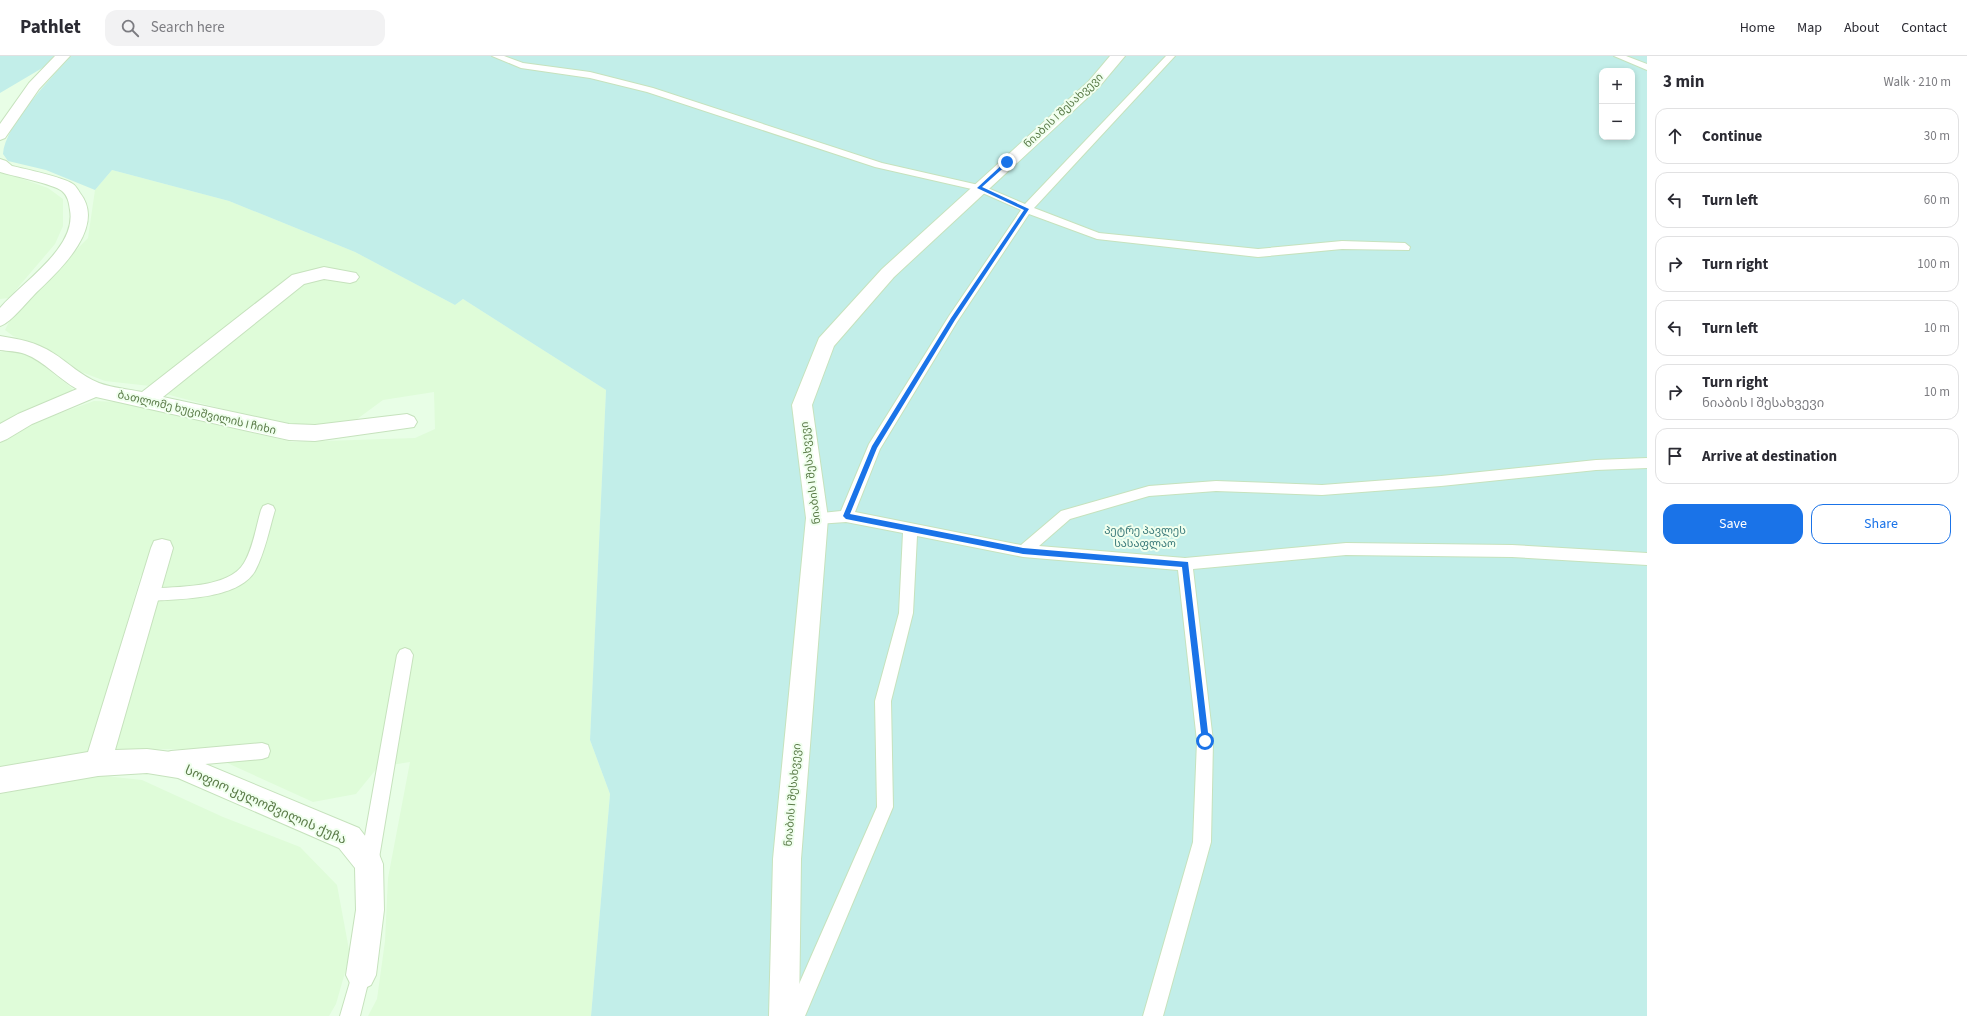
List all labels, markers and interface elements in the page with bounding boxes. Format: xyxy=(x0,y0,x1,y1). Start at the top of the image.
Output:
search box xyxy=(105,10,385,46)
text: Pathlet xyxy=(20,14,81,41)
icon: search xyxy=(119,17,141,39)
text: Search here xyxy=(151,17,225,38)
text: Home xyxy=(1740,18,1775,38)
text: Map xyxy=(1797,18,1822,38)
text: About xyxy=(1844,18,1879,38)
text: Contact xyxy=(1901,18,1947,38)
map controls xyxy=(1599,68,1635,140)
button: + xyxy=(1599,68,1635,104)
street label: ნიაბის I შესახვევი xyxy=(1020,70,1106,151)
text: 3 min xyxy=(1663,70,1704,94)
text: Walk · 210 m xyxy=(1883,73,1951,91)
button: − xyxy=(1599,104,1635,140)
icon: ahead xyxy=(1664,125,1686,147)
text: Continue xyxy=(1702,126,1762,147)
text: 30 m xyxy=(1924,127,1950,145)
route end xyxy=(998,153,1016,171)
icon: left xyxy=(1664,189,1686,211)
text: Turn left xyxy=(1702,190,1758,211)
text: 60 m xyxy=(1924,191,1950,209)
icon: right xyxy=(1664,253,1686,275)
text: Turn right xyxy=(1702,254,1768,275)
text: 100 m xyxy=(1917,255,1950,273)
icon: left xyxy=(1664,317,1686,339)
text: Turn left xyxy=(1702,318,1758,339)
text: 10 m xyxy=(1924,319,1950,337)
text: Turn right xyxy=(1702,372,1768,393)
icon: right xyxy=(1664,381,1686,403)
text: 10 m xyxy=(1924,383,1950,401)
street label: ბათლომე ხუციშვილის I ჩიხი xyxy=(116,387,278,438)
text: ნიაბის I შესახვევი xyxy=(1702,394,1824,412)
street label: ნიაბის I შესახვევი xyxy=(797,421,824,525)
icon: arrive xyxy=(1664,445,1686,467)
text: Arrive at destination xyxy=(1702,446,1837,467)
button: Save xyxy=(1663,504,1803,544)
button: Share xyxy=(1811,504,1951,544)
park label: პეტრე პავლეს სასაფლაო xyxy=(1104,523,1186,551)
route start xyxy=(1196,732,1214,750)
street label: ნიაბის I შესახვევი xyxy=(781,743,804,847)
street label: სოფიო ყულოშვილის ქუჩა xyxy=(182,761,349,849)

